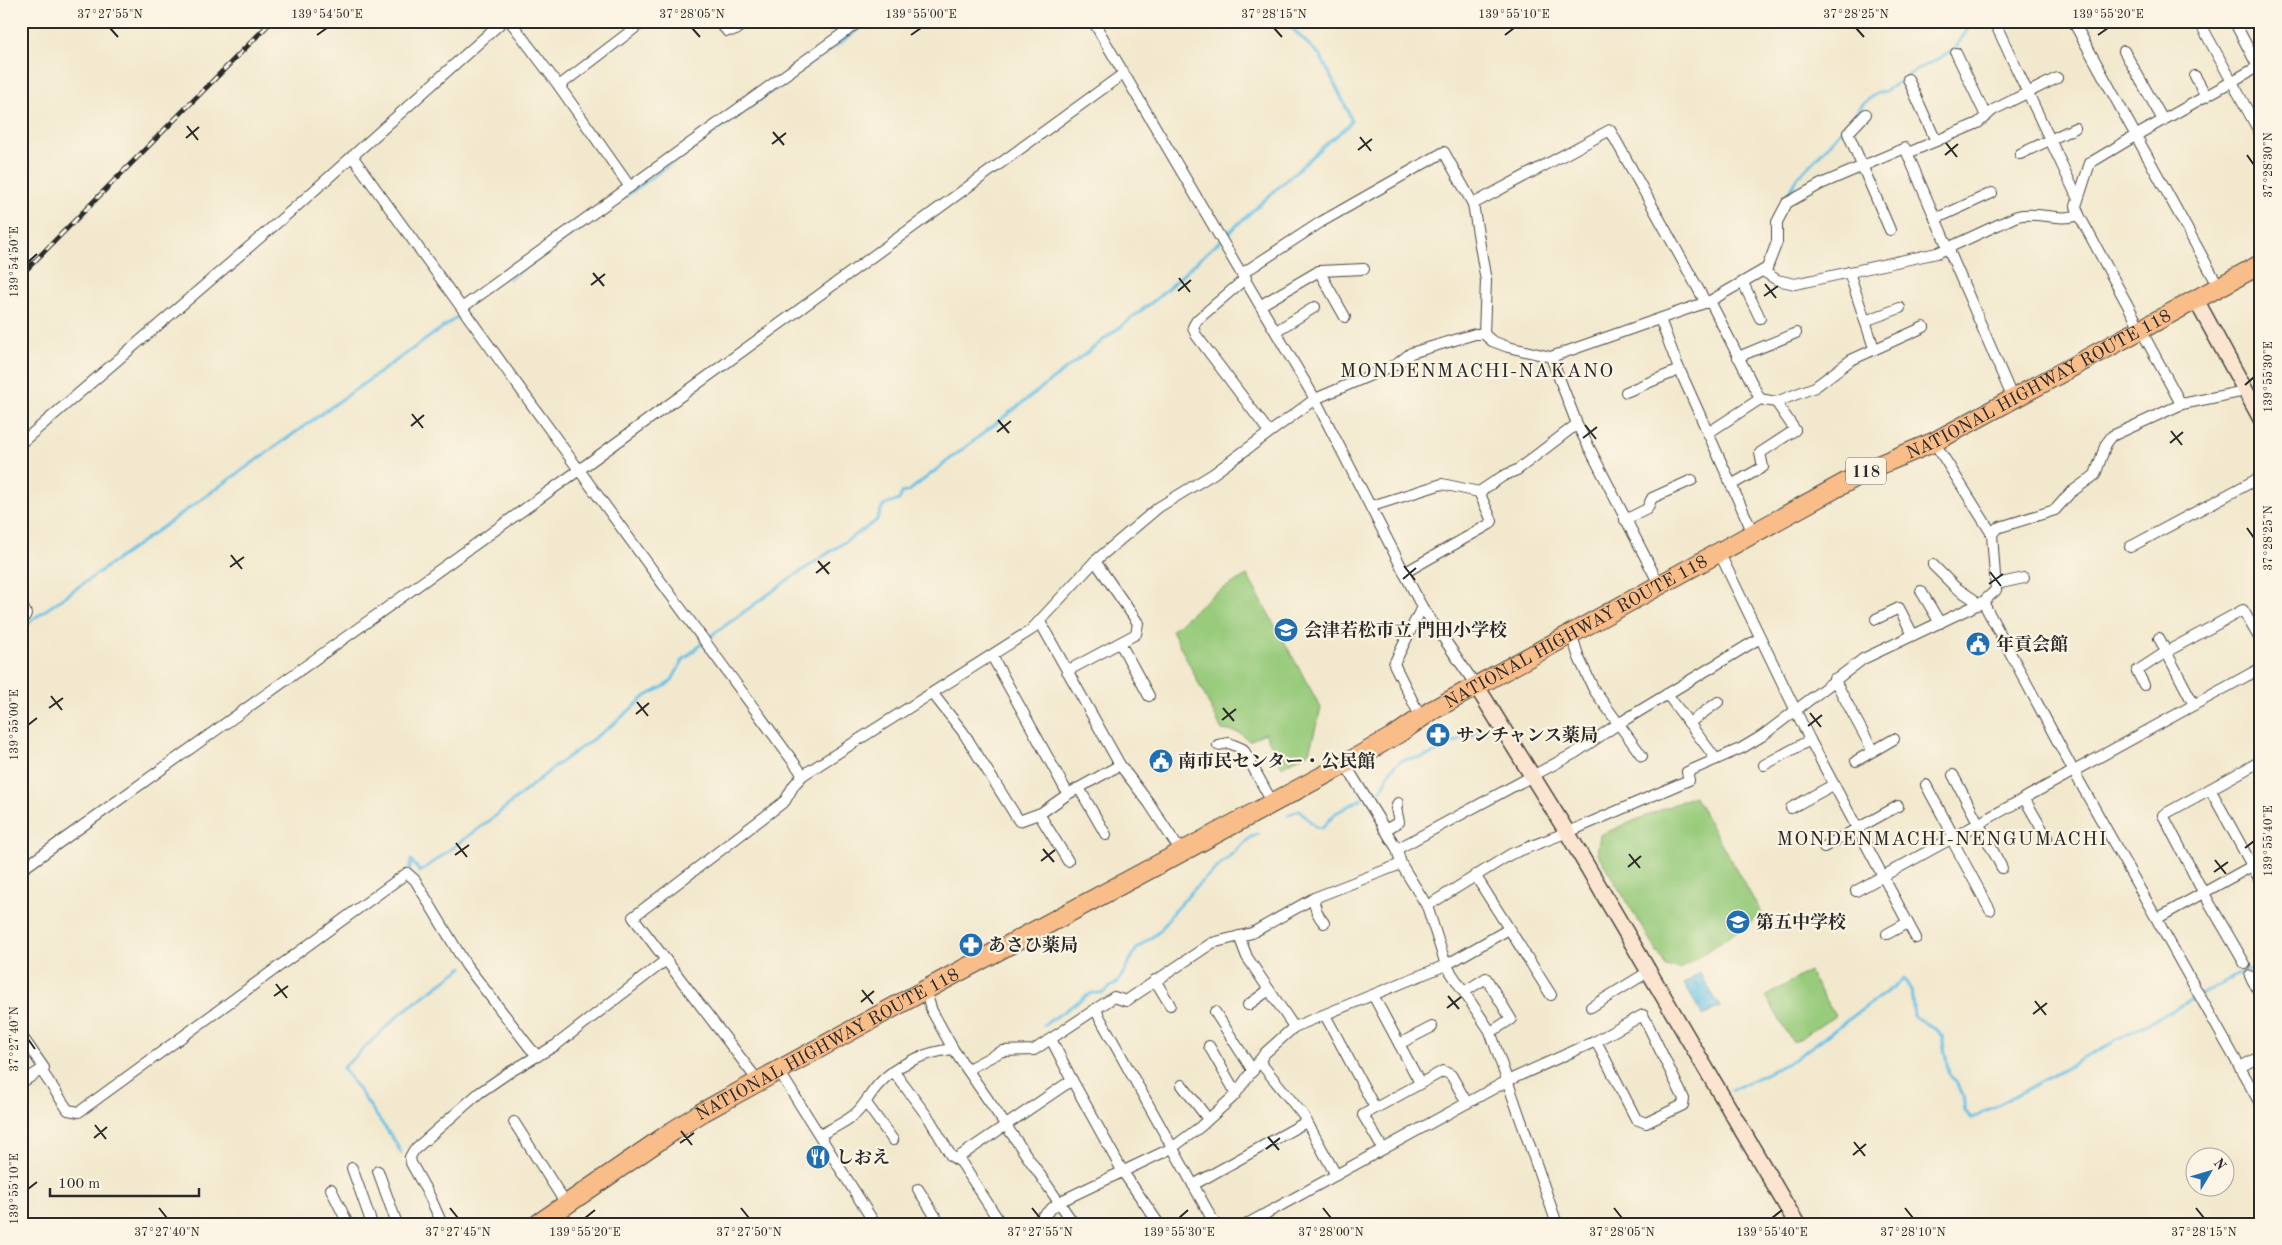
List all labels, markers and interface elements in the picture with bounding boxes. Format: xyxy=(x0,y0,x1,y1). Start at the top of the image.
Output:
text: 37°27'55"N xyxy=(77,8,143,21)
text: 139°54'50"E xyxy=(291,8,363,21)
text: 37°28'05"N xyxy=(659,8,725,21)
text: 139°55'00"E xyxy=(885,8,957,21)
text: 37°28'15"N xyxy=(1241,8,1307,21)
text: 139°55'10"E xyxy=(1478,8,1550,21)
text: 37°28'25"N xyxy=(1823,8,1889,21)
text: 139°55'20"E xyxy=(2072,8,2144,21)
text: 37°28'30"N xyxy=(2263,132,2275,198)
text: 139°54'50"E xyxy=(8,226,21,298)
street label: NATIONAL HIGHWAY ROUTE 118 xyxy=(1904,307,2174,463)
text: 139°55'30"E xyxy=(2262,341,2275,413)
district label: MONDENMACHI-NAKANO xyxy=(1340,362,1614,382)
road number: 118 xyxy=(1846,458,1886,484)
text: 37°28'25"N xyxy=(2262,505,2275,571)
street label: NATIONAL HIGHWAY ROUTE 118 xyxy=(1441,552,1711,712)
school or university icon: 会津若松市立 門田小学校 xyxy=(1273,617,1299,643)
place label: 会津若松市立 門田小学校 xyxy=(1304,620,1507,640)
public building icon: 年貢会館 xyxy=(1965,631,1991,657)
place label: 年貢会館 xyxy=(1996,634,2068,654)
text: 139°55'00"E xyxy=(8,689,21,761)
pharmacy icon: サンチャンス薬局 xyxy=(1425,722,1451,748)
place label: サンチャンス薬局 xyxy=(1456,725,1598,745)
public building icon: 南市民センター・公民館 xyxy=(1148,748,1174,774)
place label: 南市民センター・公民館 xyxy=(1178,751,1375,771)
text: 139°55'40"E xyxy=(2262,805,2275,877)
district label: MONDENMACHI-NENGUMACHI xyxy=(1776,830,2108,850)
school or university icon: 第五中学校 xyxy=(1725,909,1751,935)
place label: 第五中学校 xyxy=(1756,912,1846,932)
pharmacy icon: あさひ薬局 xyxy=(958,932,984,958)
place label: あさひ薬局 xyxy=(988,935,1078,955)
street label: NATIONAL HIGHWAY ROUTE 118 xyxy=(693,965,962,1124)
text: 37°27'40"N xyxy=(9,1006,21,1072)
restaurant icon: しおえ xyxy=(805,1144,831,1170)
place label: しおえ xyxy=(836,1148,890,1167)
north arrow xyxy=(2184,1148,2234,1198)
text: 139°55'10"E xyxy=(8,1153,21,1225)
text: N xyxy=(2211,1156,2228,1173)
scale bar xyxy=(50,1165,199,1197)
text: 100 m xyxy=(58,1177,100,1192)
text: 37°27'45"N xyxy=(425,1226,491,1239)
text: 139°55'20"E xyxy=(549,1226,621,1239)
text: 37°27'50"N xyxy=(716,1226,782,1239)
text: 37°27'55"N xyxy=(1007,1226,1073,1239)
text: 139°55'30"E xyxy=(1143,1226,1215,1239)
text: 37°28'05"N xyxy=(1589,1226,1655,1239)
text: 139°55'40"E xyxy=(1736,1226,1808,1239)
text: 37°28'15"N xyxy=(2171,1226,2237,1239)
text: 37°27'40"N xyxy=(134,1227,200,1239)
text: 37°28'00"N xyxy=(1298,1227,1364,1239)
text: 37°28'10"N xyxy=(1880,1227,1946,1239)

